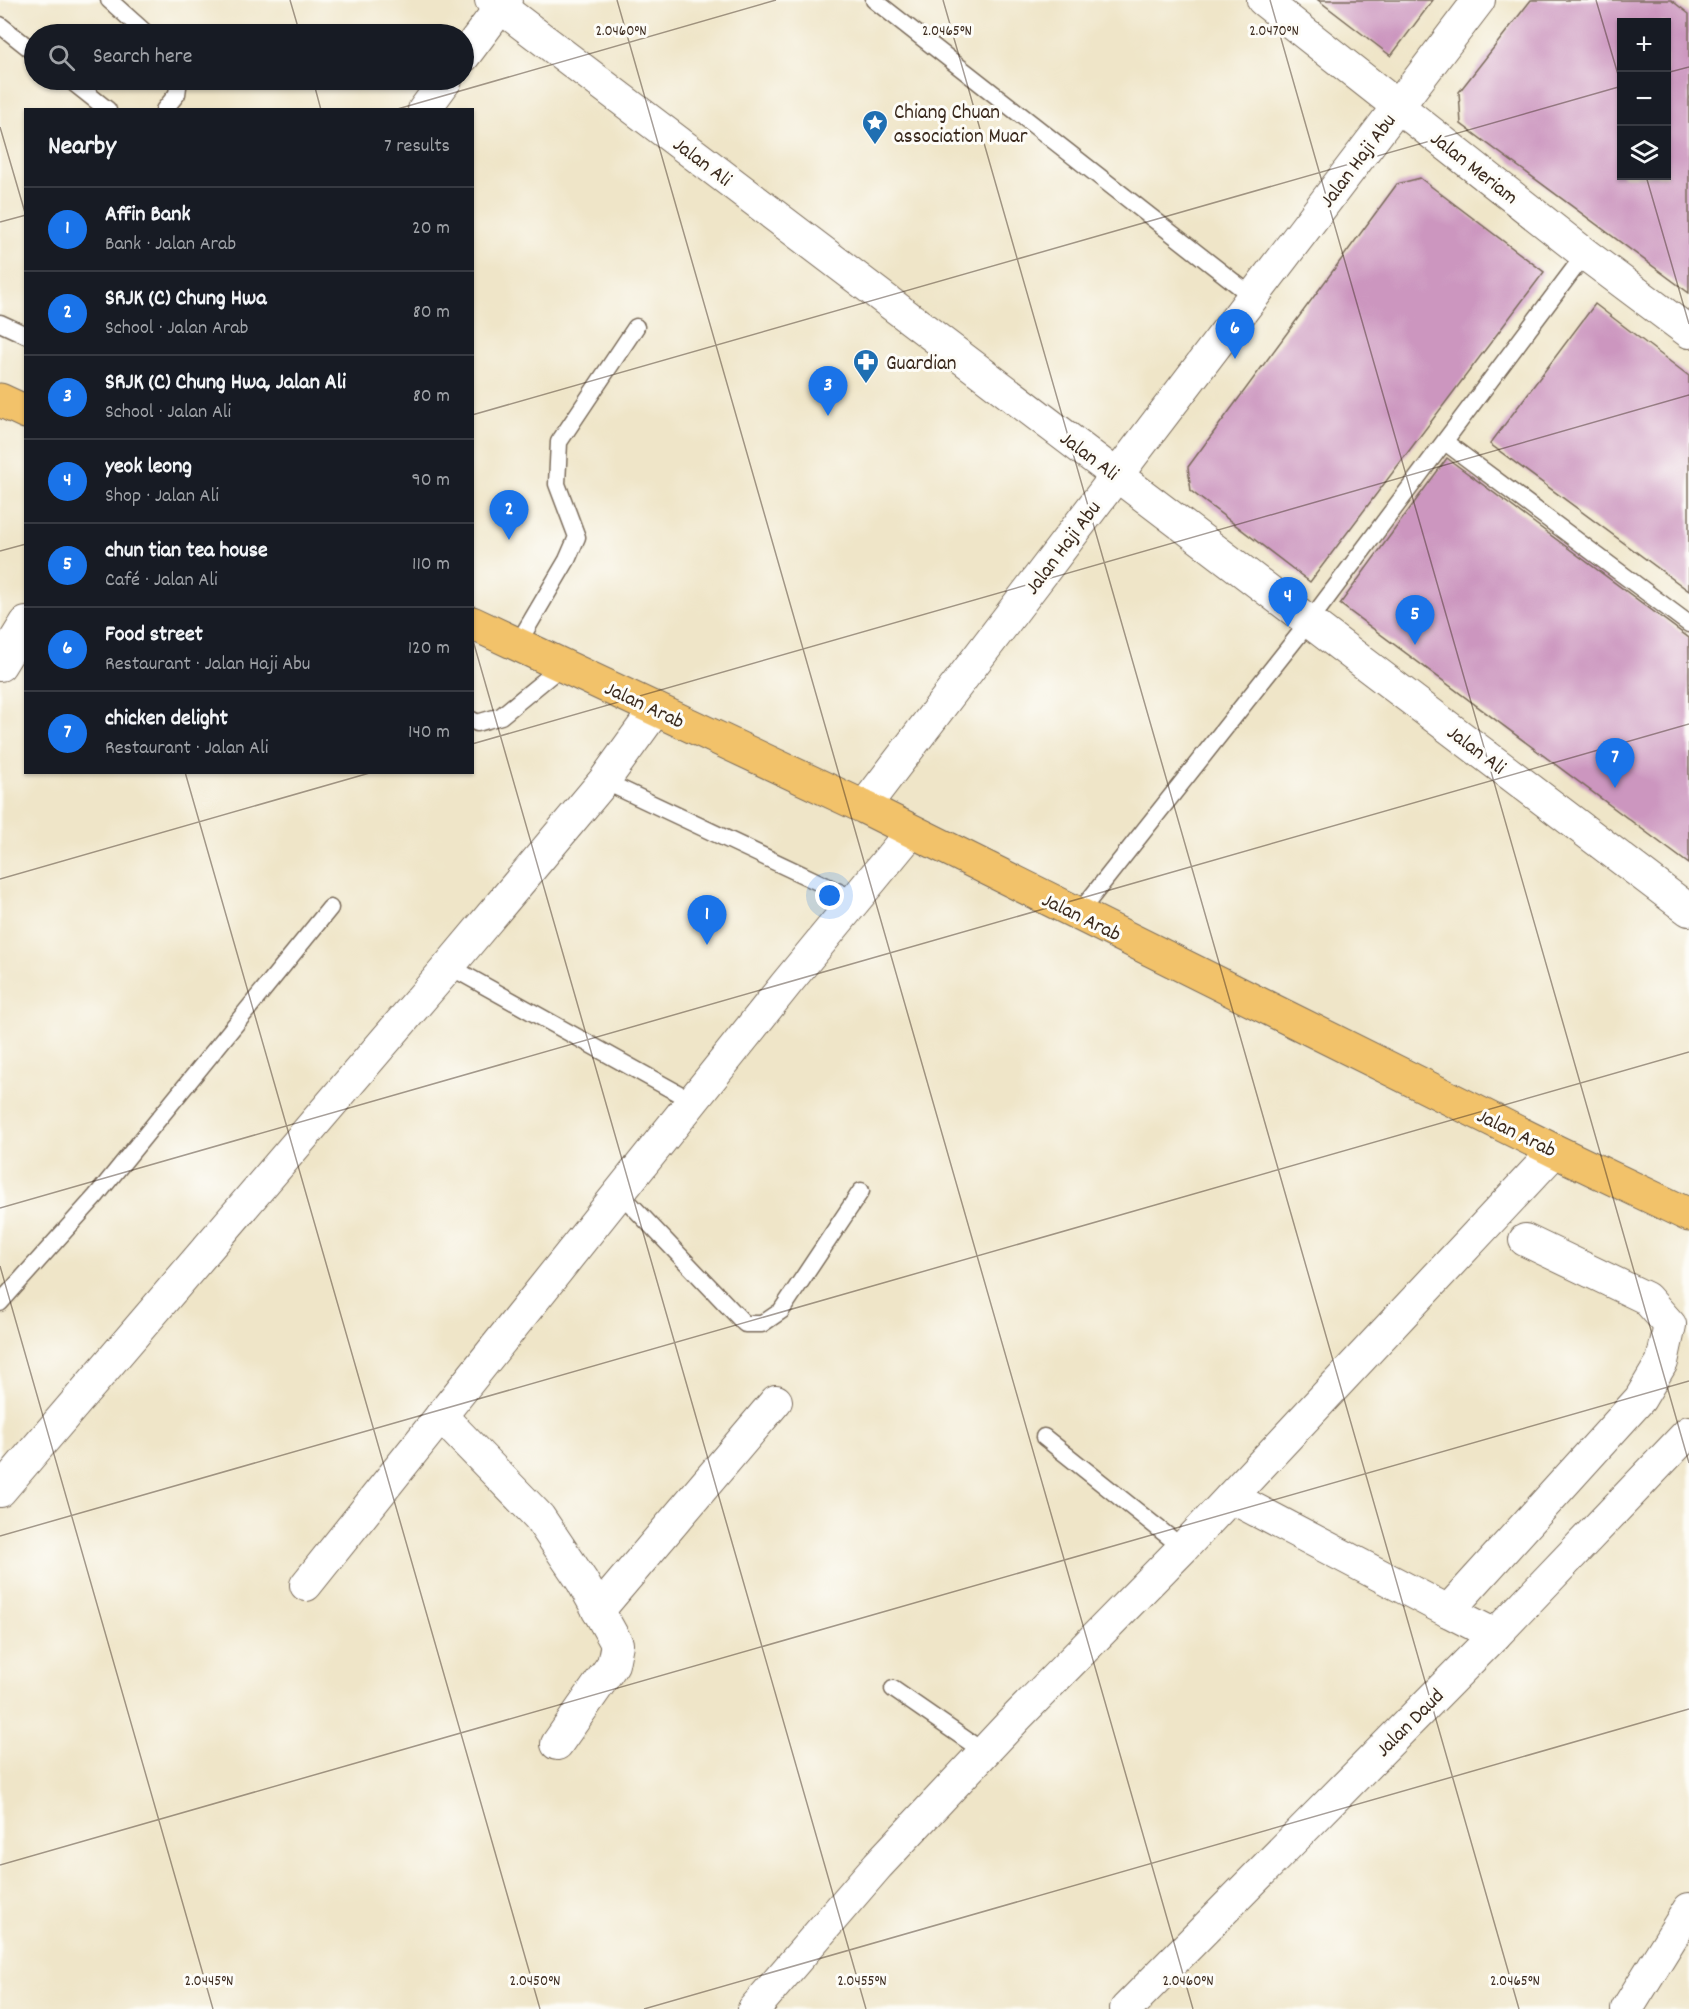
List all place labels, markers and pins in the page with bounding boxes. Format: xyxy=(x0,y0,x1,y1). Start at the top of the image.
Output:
place label: Chiang Chuan association Muar xyxy=(894,99,1028,153)
place icon: Chiang Chuan association Muar xyxy=(860,108,890,146)
pin: 6 xyxy=(1216,310,1254,359)
pharmacy icon: Guardian xyxy=(851,347,881,385)
place label: Guardian xyxy=(886,350,957,380)
pin: 3 xyxy=(808,366,848,416)
pin: 2 xyxy=(490,490,528,540)
pin: 4 xyxy=(1268,578,1308,627)
pin: 5 xyxy=(1396,596,1434,645)
pin: 7 xyxy=(1596,738,1634,788)
pin: 1 xyxy=(688,896,726,945)

